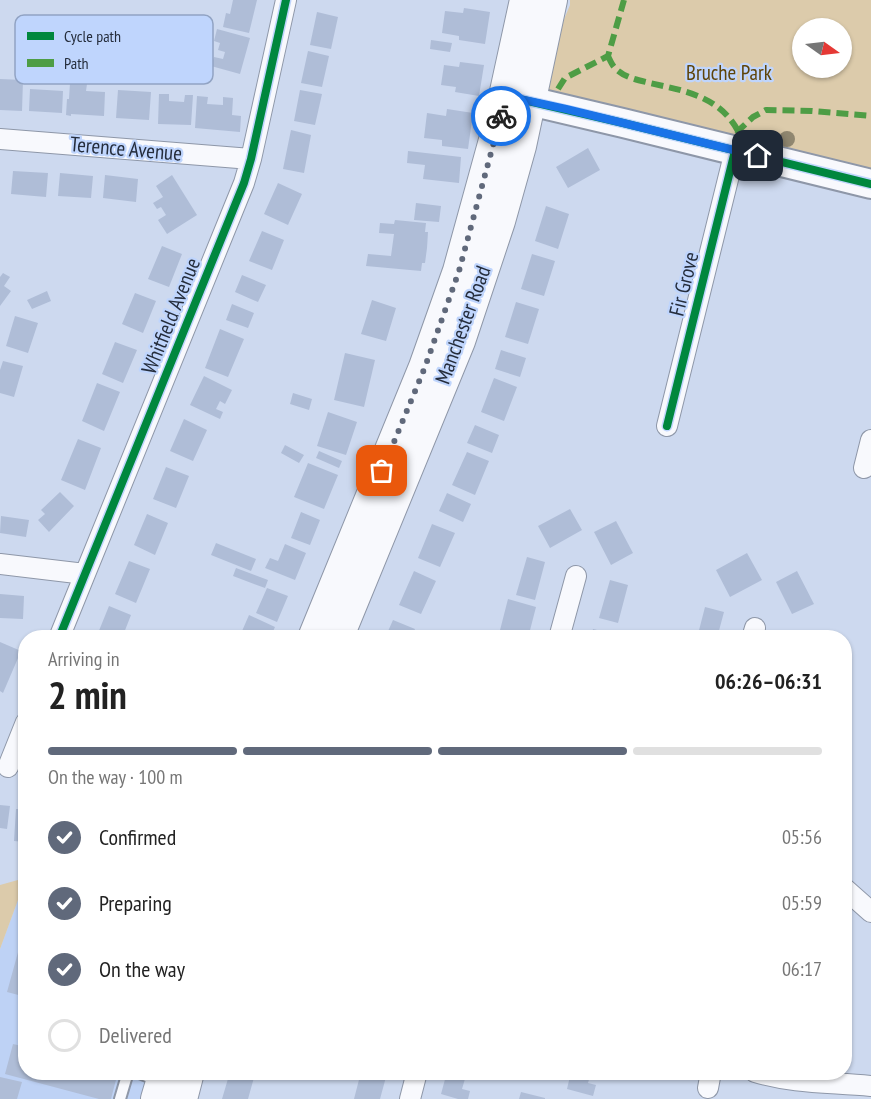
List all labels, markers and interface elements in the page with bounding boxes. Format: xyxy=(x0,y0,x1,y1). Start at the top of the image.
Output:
legend xyxy=(15,15,213,84)
north arrow xyxy=(792,18,852,78)
map controls xyxy=(792,18,852,78)
text: Cycle path xyxy=(64,26,121,46)
text: Path xyxy=(64,53,89,73)
park label: Bruche Park xyxy=(686,59,772,86)
courier xyxy=(471,86,531,146)
icon: bike xyxy=(485,100,518,133)
street label: Terence Avenue xyxy=(69,130,183,167)
pin xyxy=(732,130,783,181)
icon: home xyxy=(741,139,774,172)
street label: Fir Grove xyxy=(663,249,705,319)
street label: Whitfield Avenue xyxy=(135,254,206,378)
street label: Manchester Road xyxy=(429,262,496,388)
pin xyxy=(356,445,407,496)
icon: bag xyxy=(365,454,398,487)
text: Arriving in xyxy=(48,646,120,672)
text: 06:26–06:31 xyxy=(715,667,822,695)
text: 2 min xyxy=(48,669,127,720)
text: On the way · 100 m xyxy=(48,764,183,790)
icon: check xyxy=(48,821,81,854)
text: Confirmed xyxy=(99,823,176,851)
text: 05:56 xyxy=(782,824,822,850)
icon: check xyxy=(48,887,81,920)
text: Preparing xyxy=(99,889,172,917)
text: 05:59 xyxy=(782,890,822,916)
icon: check xyxy=(48,953,81,986)
text: On the way xyxy=(99,955,185,983)
text: 06:17 xyxy=(782,956,822,982)
text: Delivered xyxy=(99,1021,172,1049)

